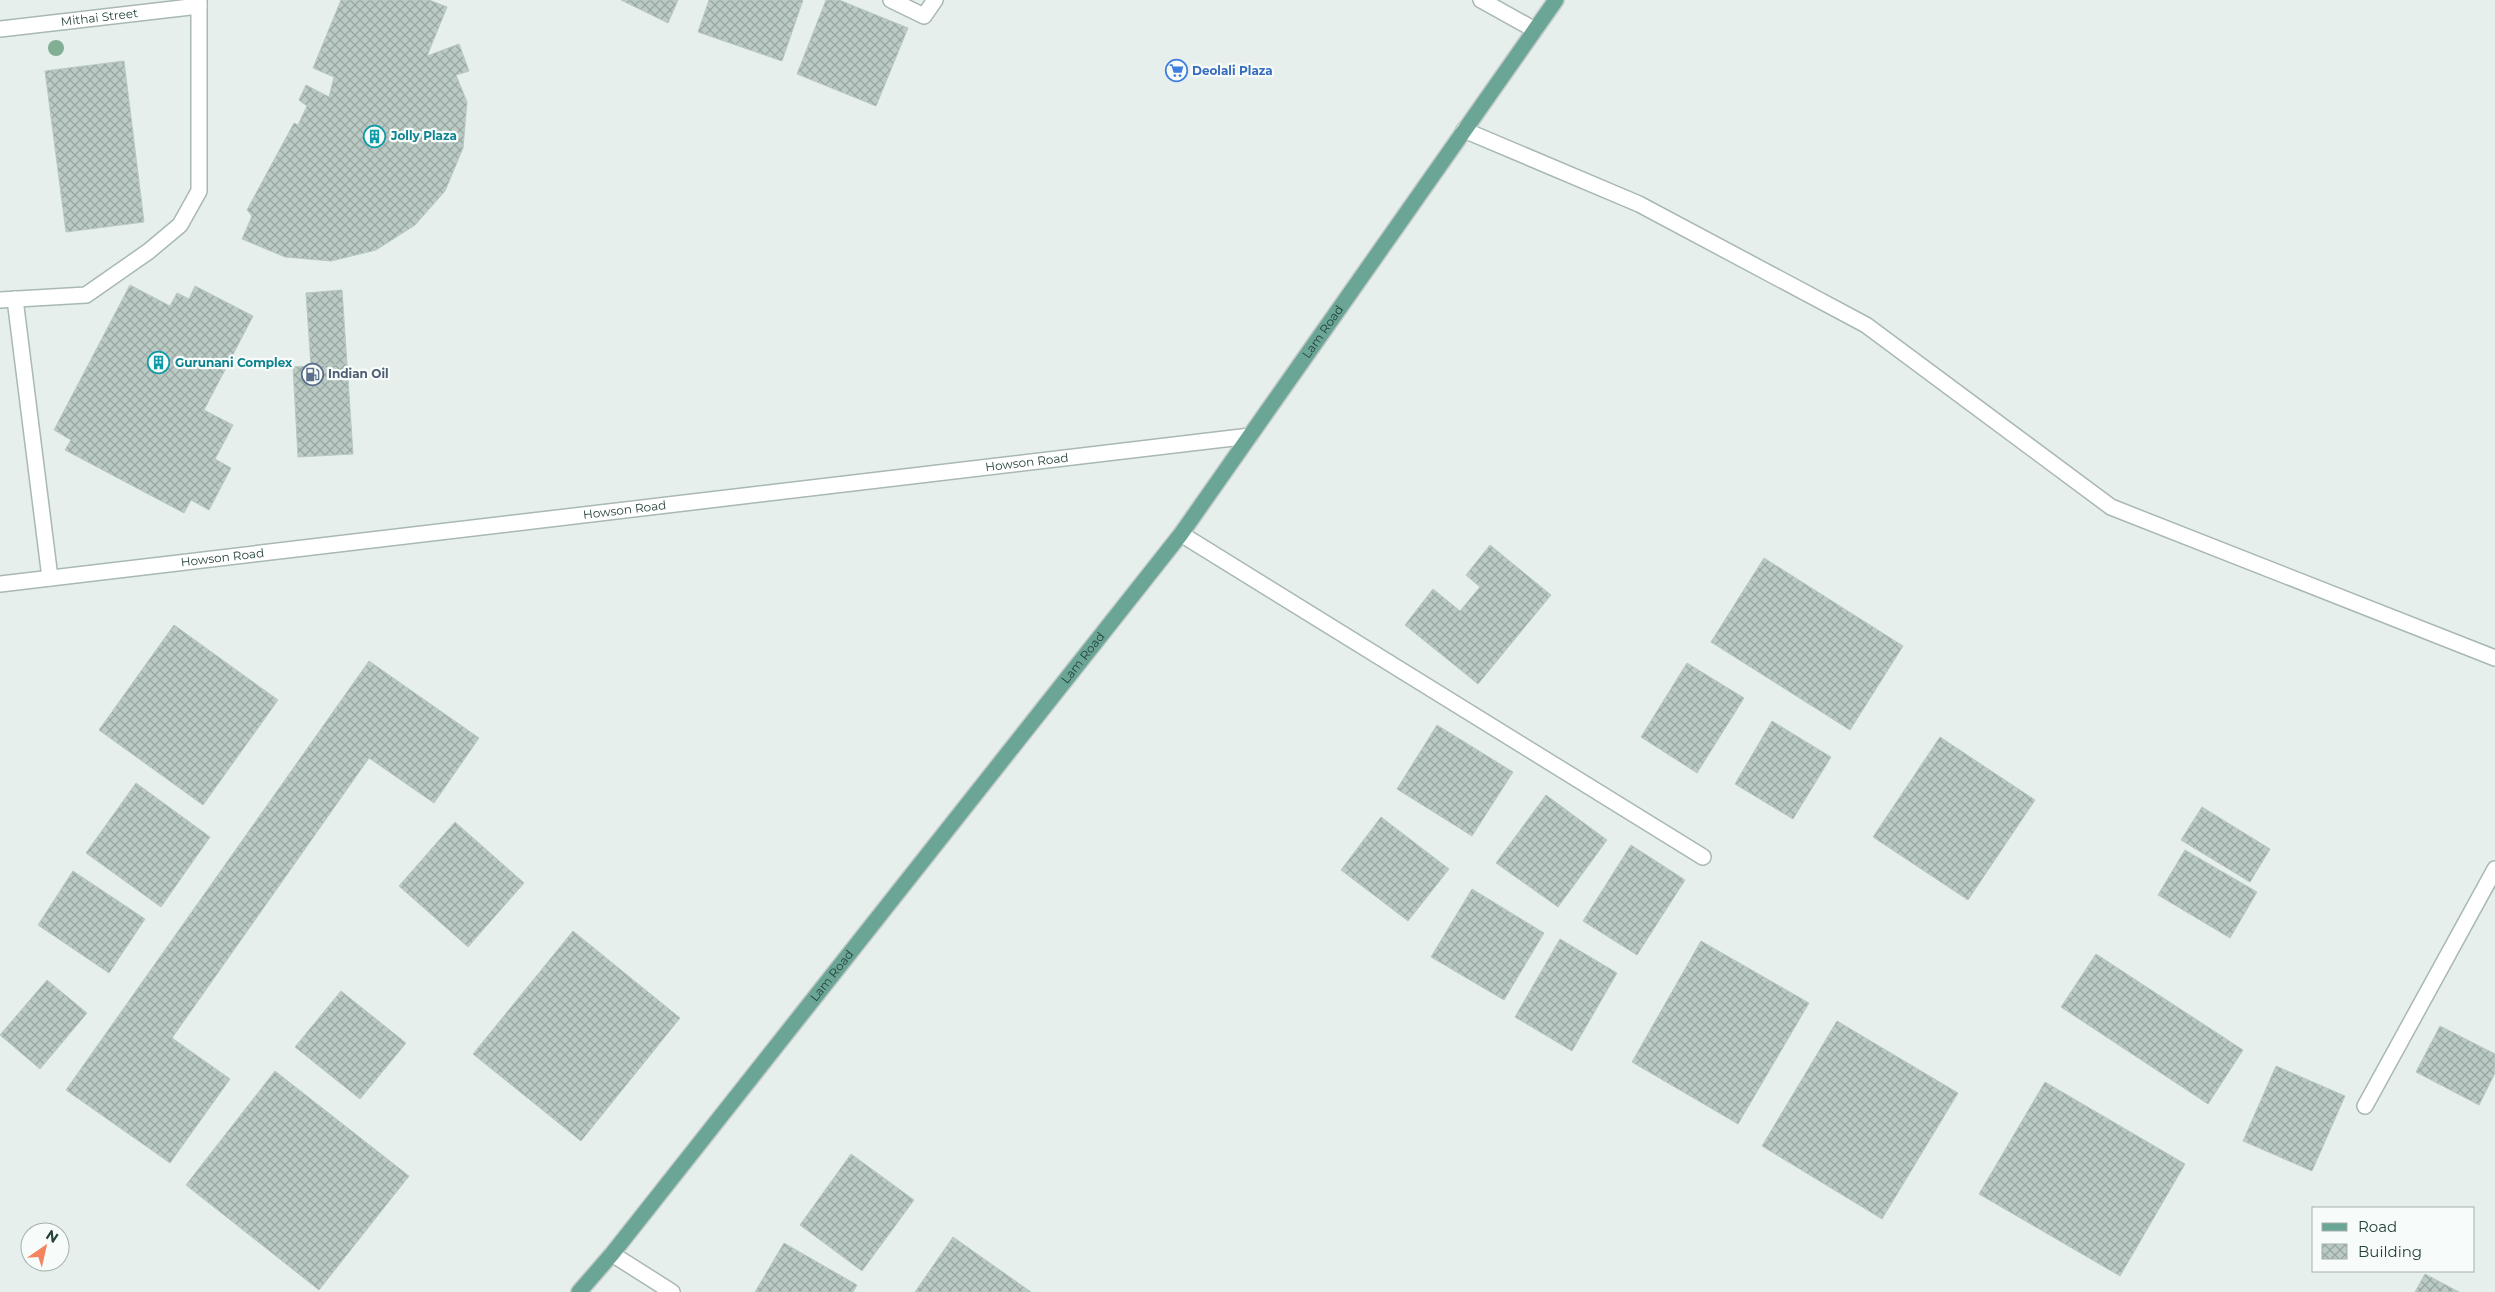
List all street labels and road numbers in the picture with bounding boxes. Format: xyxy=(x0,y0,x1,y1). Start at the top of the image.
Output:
street label: Mithai Street xyxy=(60,5,139,29)
street label: Lam Road xyxy=(1299,302,1346,361)
street label: Howson Road xyxy=(984,450,1069,474)
street label: Howson Road xyxy=(582,497,667,522)
street label: Howson Road xyxy=(180,545,265,570)
street label: Lam Road xyxy=(1058,629,1108,686)
street label: Lam Road xyxy=(807,947,856,1004)

